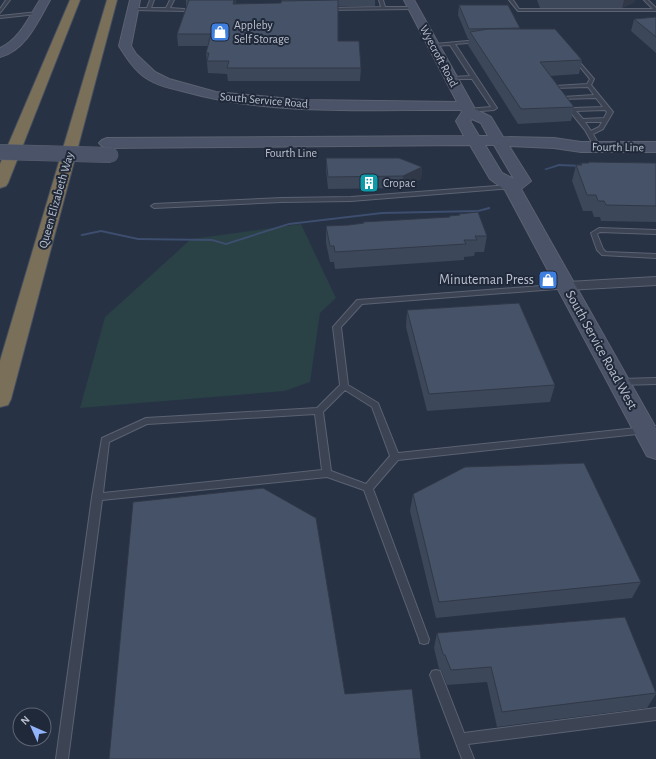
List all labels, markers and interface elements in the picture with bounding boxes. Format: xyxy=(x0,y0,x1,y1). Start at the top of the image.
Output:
place label: Appleby Self Storage xyxy=(234,19,289,45)
shop icon: Appleby Self Storage xyxy=(209,21,231,43)
street label: Wyecroft Road xyxy=(417,23,460,89)
street label: South Service Road xyxy=(219,90,309,110)
street label: Fourth Line xyxy=(592,141,644,153)
street label: Fourth Line xyxy=(265,147,317,159)
street label: Queen Elizabeth Way xyxy=(37,151,76,250)
building icon: Cropac xyxy=(358,172,380,194)
place label: Cropac xyxy=(383,177,415,189)
shop icon: Minuteman Press xyxy=(537,269,559,291)
place label: Minuteman Press xyxy=(439,273,534,287)
street label: South Service Road West xyxy=(563,288,640,412)
north arrow xyxy=(12,707,52,747)
text: N xyxy=(19,714,32,727)

